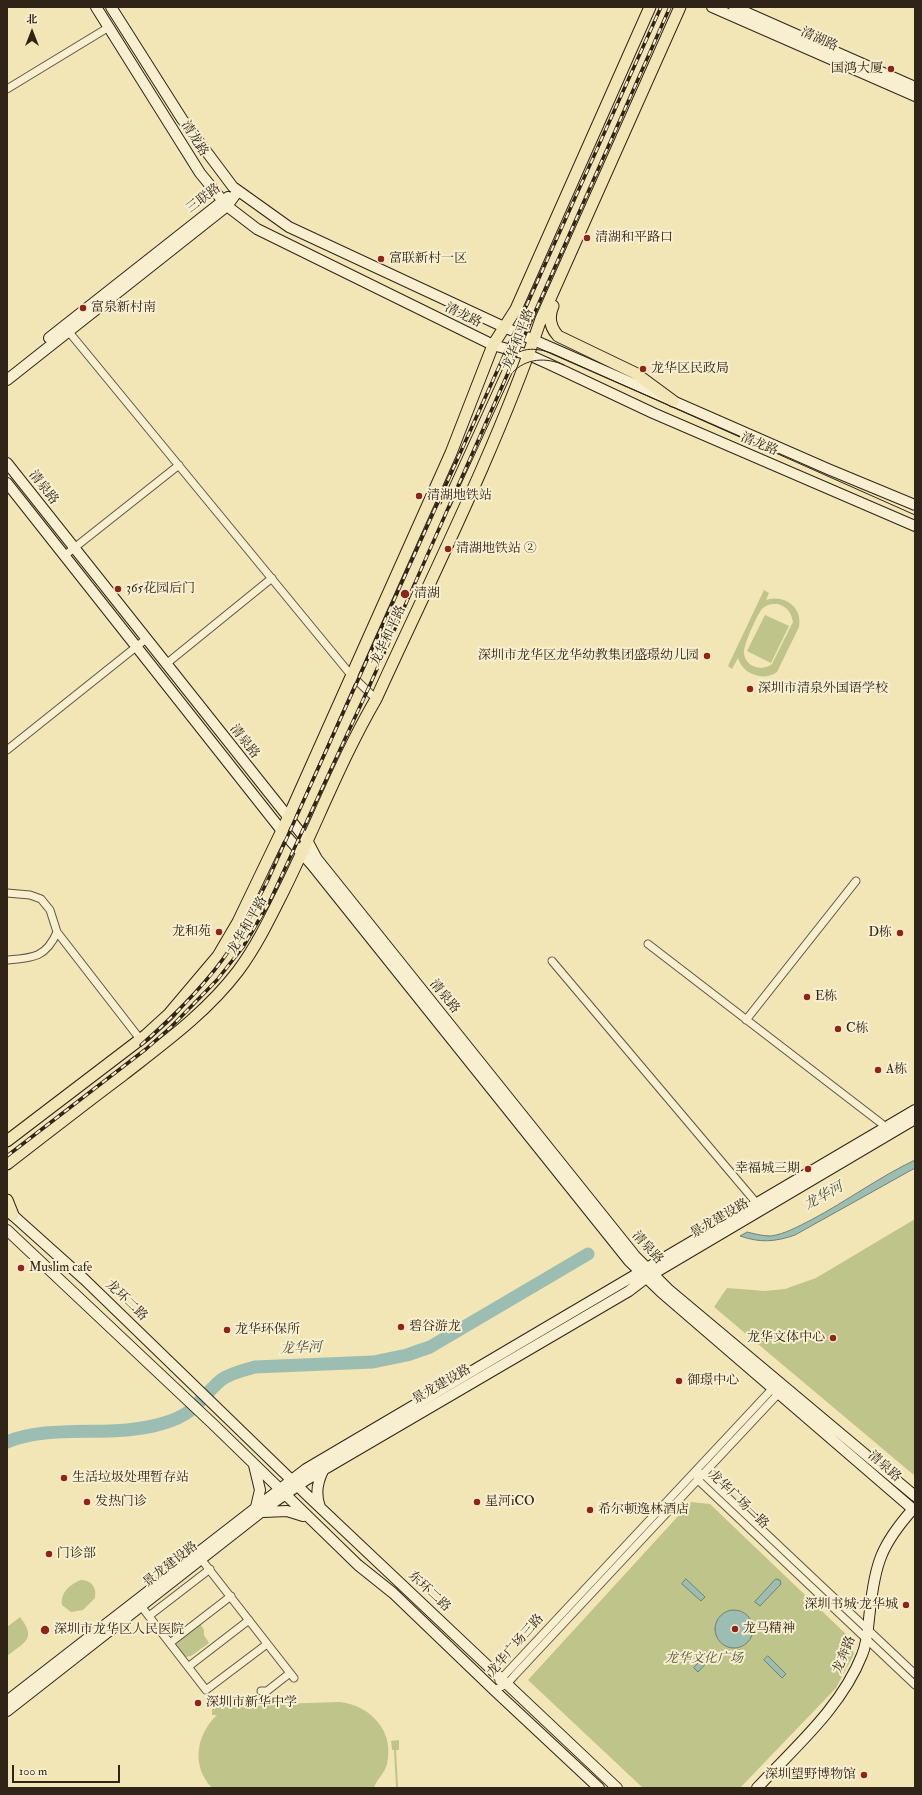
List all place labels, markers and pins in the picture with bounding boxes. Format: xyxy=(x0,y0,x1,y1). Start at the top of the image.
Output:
place label: 国鸿大厦 xyxy=(831,61,883,77)
marker: 国鸿大厦 xyxy=(886,64,896,74)
place label: 清湖和平路口 xyxy=(595,230,673,246)
marker: 清湖和平路口 xyxy=(582,233,592,243)
place label: 富联新村一区 xyxy=(389,251,467,267)
marker: 富联新村一区 xyxy=(376,254,386,264)
place label: 富泉新村南 xyxy=(91,300,156,316)
marker: 富泉新村南 xyxy=(78,303,88,313)
place label: 龙华区民政局 xyxy=(651,361,729,377)
marker: 龙华区民政局 xyxy=(638,364,648,374)
place label: 清湖地铁站 xyxy=(427,488,492,504)
marker: 清湖地铁站 xyxy=(414,491,424,501)
place label: 清湖地铁站 ② xyxy=(456,541,537,557)
marker: 清湖地铁站 ② xyxy=(443,544,453,554)
place label: 365花园后门 xyxy=(126,581,195,597)
marker: 365花园后门 xyxy=(113,584,123,594)
place label: 清湖 xyxy=(414,586,440,602)
marker: 清湖 xyxy=(399,588,411,600)
place label: 深圳市龙华区龙华幼教集团盛璟幼儿园 xyxy=(478,648,699,664)
marker: 深圳市龙华区龙华幼教集团盛璟幼儿园 xyxy=(702,651,712,661)
place label: 深圳市清泉外国语学校 xyxy=(758,681,888,697)
marker: 深圳市清泉外国语学校 xyxy=(745,684,755,694)
place label: 龙和苑 xyxy=(172,924,211,940)
place label: D栋 xyxy=(868,925,892,941)
marker: 龙和苑 xyxy=(214,927,224,937)
marker: D栋 xyxy=(895,928,905,938)
place label: E栋 xyxy=(815,989,837,1005)
marker: E栋 xyxy=(802,992,812,1002)
place label: C栋 xyxy=(846,1021,869,1037)
marker: C栋 xyxy=(833,1024,843,1034)
place label: A栋 xyxy=(886,1062,907,1078)
marker: A栋 xyxy=(873,1065,883,1075)
place label: 幸福城三期 xyxy=(735,1161,800,1177)
marker: 幸福城三期 xyxy=(803,1164,813,1174)
place label: Muslim cafe xyxy=(29,1260,92,1276)
marker: Muslim cafe xyxy=(16,1263,26,1273)
place label: 碧谷游龙 xyxy=(409,1319,461,1335)
place label: 龙华环保所 xyxy=(235,1322,300,1338)
marker: 碧谷游龙 xyxy=(396,1322,406,1332)
marker: 龙华环保所 xyxy=(222,1325,232,1335)
place label: 龙华文体中心 xyxy=(747,1330,825,1346)
marker: 龙华文体中心 xyxy=(828,1333,838,1343)
place label: 御璟中心 xyxy=(687,1373,739,1389)
marker: 御璟中心 xyxy=(674,1376,684,1386)
place label: 生活垃圾处理暂存站 xyxy=(72,1470,189,1486)
marker: 生活垃圾处理暂存站 xyxy=(59,1473,69,1483)
place label: 发热门诊 xyxy=(95,1494,147,1510)
place label: 星河iCO xyxy=(485,1494,535,1510)
marker: 发热门诊 xyxy=(82,1497,92,1507)
marker: 星河iCO xyxy=(472,1497,482,1507)
place label: 希尔顿逸林酒店 xyxy=(598,1502,689,1518)
marker: 希尔顿逸林酒店 xyxy=(585,1505,595,1515)
place label: 门诊部 xyxy=(57,1546,96,1562)
marker: 门诊部 xyxy=(44,1549,54,1559)
place label: 深圳书城·龙华城 xyxy=(804,1597,898,1613)
marker: 深圳书城·龙华城 xyxy=(901,1600,911,1610)
place label: 龙马精神 xyxy=(743,1621,795,1637)
place label: 深圳市龙华区人民医院 xyxy=(54,1622,184,1638)
marker: 深圳市龙华区人民医院 xyxy=(39,1624,51,1636)
marker: 龙马精神 xyxy=(730,1624,740,1634)
place label: 深圳市新华中学 xyxy=(206,1695,297,1711)
marker: 深圳市新华中学 xyxy=(193,1698,203,1708)
place label: 深圳望野博物馆 xyxy=(765,1767,856,1783)
marker: 深圳望野博物馆 xyxy=(859,1770,869,1780)

